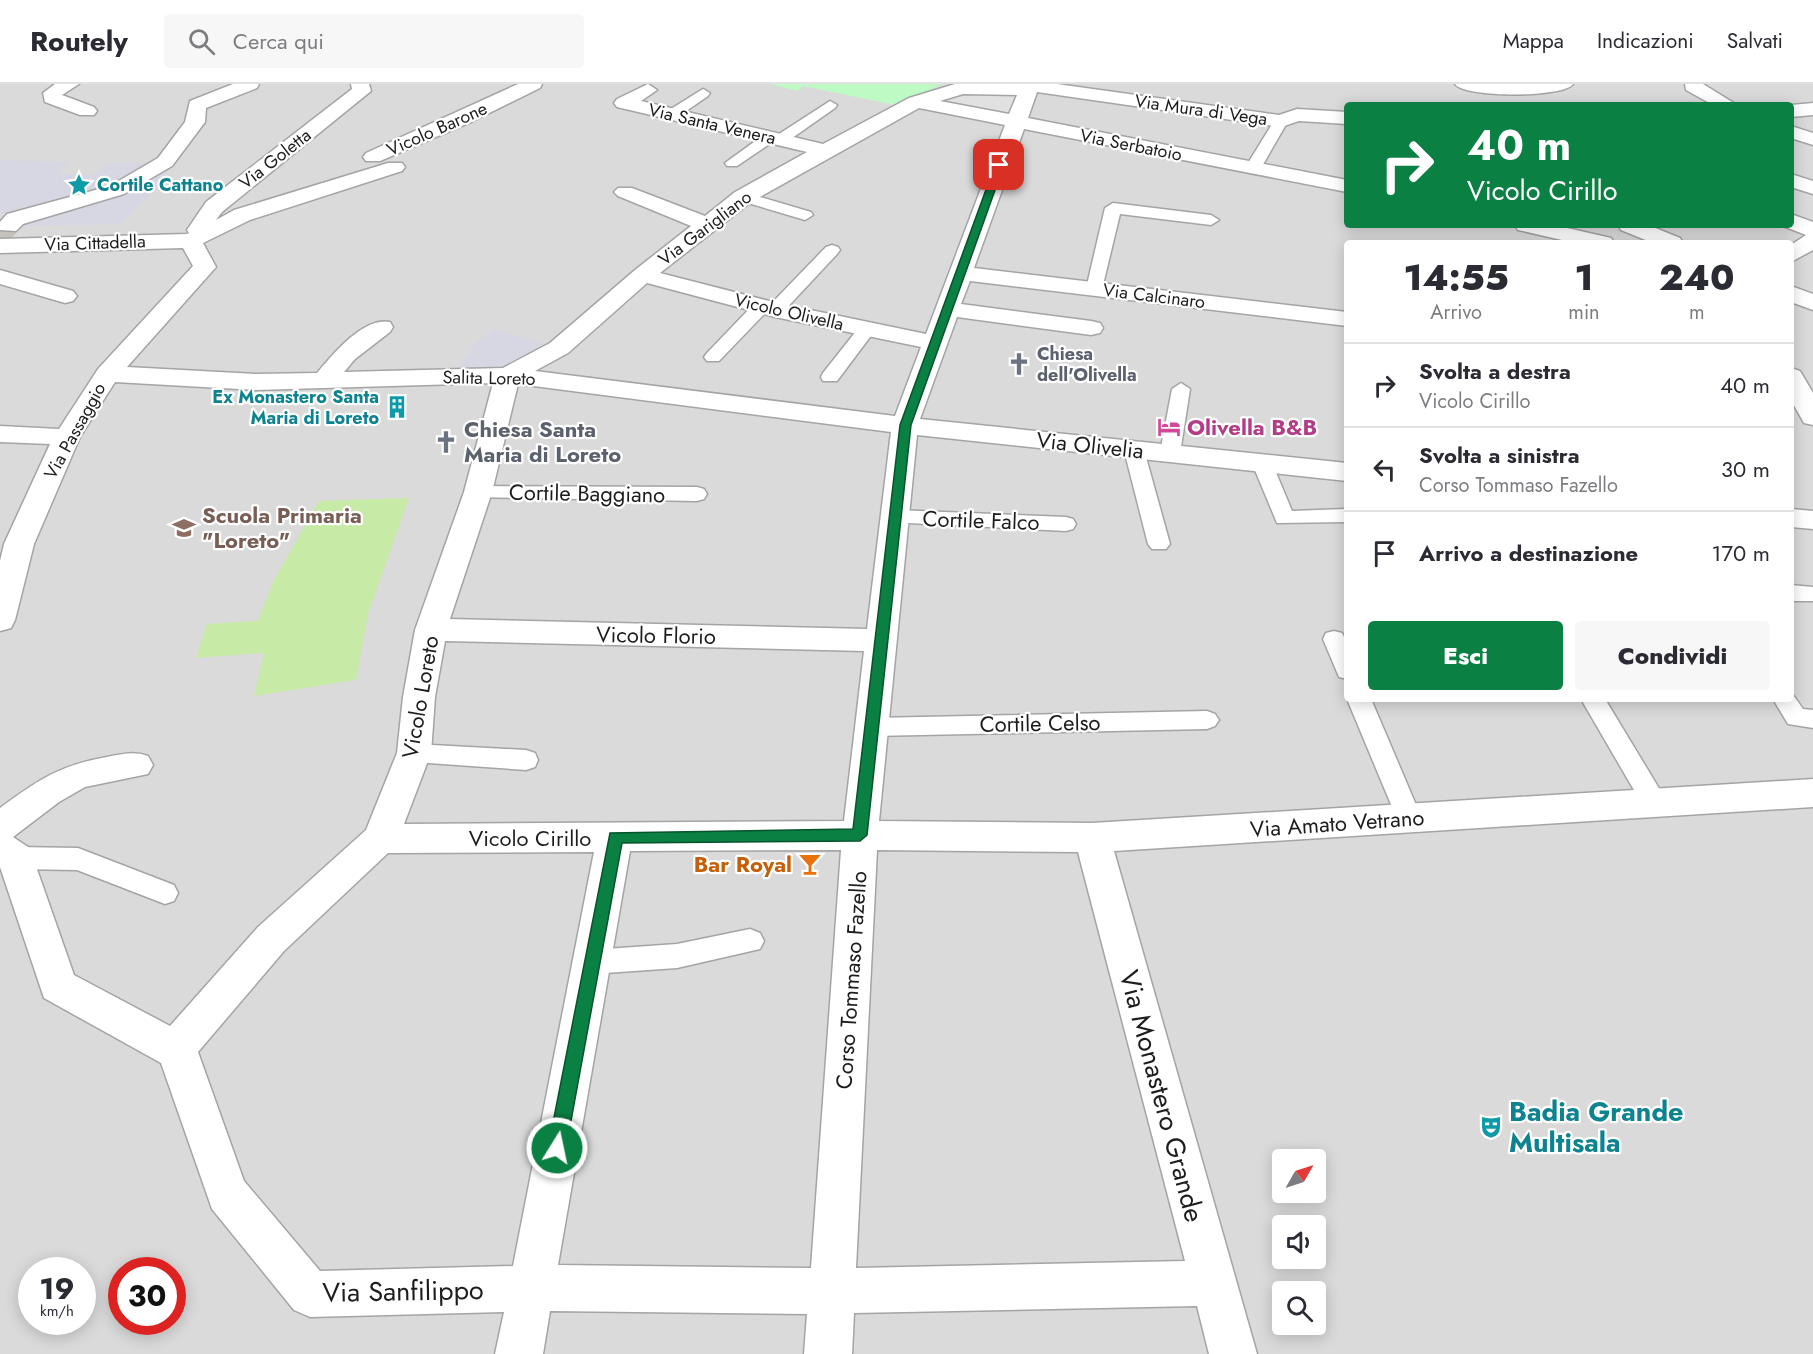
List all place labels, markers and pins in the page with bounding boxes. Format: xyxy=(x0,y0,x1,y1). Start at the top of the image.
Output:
pin xyxy=(973,139,1024,190)
place icon: Cortile Cattano xyxy=(66,172,92,198)
place label: Cortile Cattano xyxy=(97,172,224,198)
place label: Chiesa dell'Olivella xyxy=(1037,341,1137,388)
church icon: Chiesa dell'Olivella xyxy=(1006,351,1032,377)
place label: Ex Monastero Santa Maria di Loreto xyxy=(212,384,379,431)
building icon: Ex Monastero Santa Maria di Loreto xyxy=(384,394,410,420)
place label: Olivella B&B xyxy=(1187,411,1317,443)
place label: Chiesa Santa Maria di Loreto xyxy=(464,413,621,470)
hotel icon: Olivella B&B xyxy=(1156,414,1182,440)
church icon: Chiesa Santa Maria di Loreto xyxy=(433,429,459,455)
place label: Scuola Primaria "Loreto" xyxy=(202,499,362,556)
school or university icon: Scuola Primaria "Loreto" xyxy=(171,515,197,541)
place label: Bar Royal xyxy=(694,848,792,880)
bar icon: Bar Royal xyxy=(797,851,823,877)
place label: Badia Grande Multisala xyxy=(1509,1092,1684,1162)
theatre icon: Badia Grande Multisala xyxy=(1478,1114,1504,1140)

